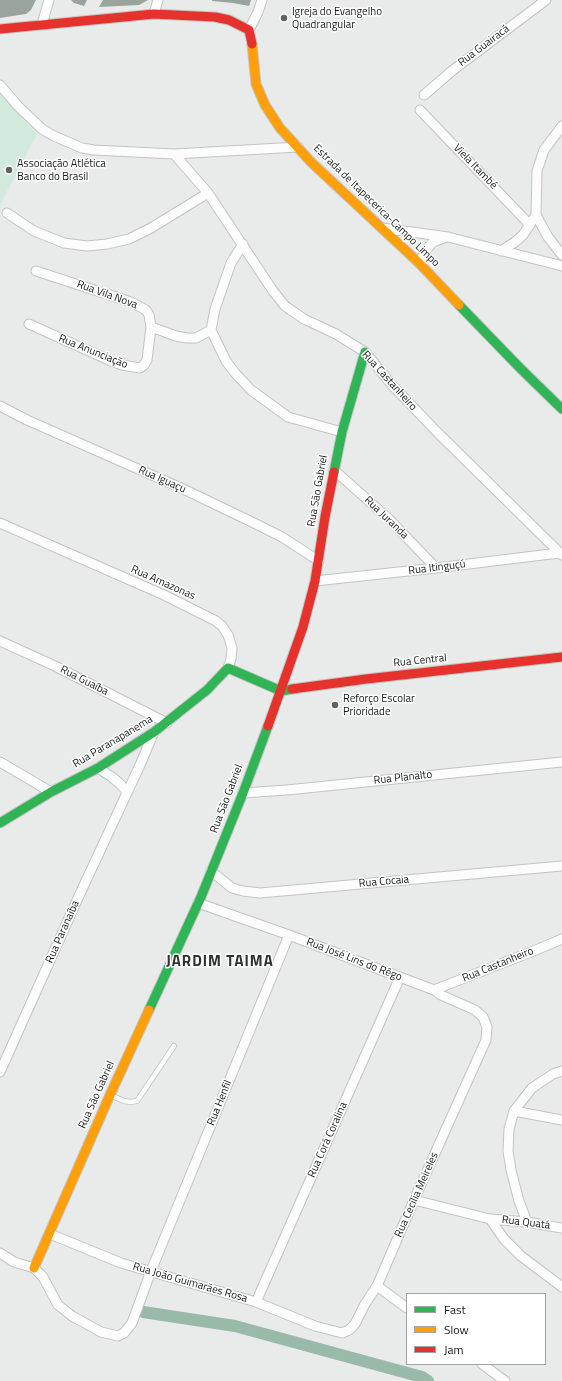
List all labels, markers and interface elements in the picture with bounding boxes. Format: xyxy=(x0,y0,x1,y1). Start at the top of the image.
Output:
place label: Igreja do Evangelho Quadrangular xyxy=(292,5,382,31)
marker: Igreja do Evangelho Quadrangular xyxy=(279,13,289,23)
street label: Rua Guairacá xyxy=(456,22,512,70)
street label: Estrada de Itapecerica-Campo Limpo xyxy=(310,142,442,270)
street label: Viela Itambé xyxy=(450,142,500,192)
place label: Associação Atlética Banco do Brasil xyxy=(17,157,106,183)
marker: Associação Atlética Banco do Brasil xyxy=(4,165,14,175)
street label: Rua Vila Nova xyxy=(75,278,139,312)
street label: Rua Anunciação xyxy=(56,332,130,372)
street label: Rua Castanheiro xyxy=(359,348,419,414)
street label: Rua São Gabriel xyxy=(305,454,331,528)
street label: Rua Iguaçu xyxy=(136,464,188,496)
street label: Rua Juranda xyxy=(361,494,411,542)
street label: Rua Itinguçú xyxy=(408,558,466,578)
street label: Rua Amazonas xyxy=(129,563,197,603)
street label: Rua Central xyxy=(393,652,447,670)
street label: Rua Guaíba xyxy=(58,663,110,699)
place label: Reforço Escolar Prioridade xyxy=(343,692,415,718)
marker: Reforço Escolar Prioridade xyxy=(330,700,340,710)
street label: Rua Paranapanema xyxy=(71,713,155,771)
street label: Rua São Gabriel xyxy=(208,763,246,835)
street label: Rua Planalto xyxy=(373,768,433,788)
street label: Rua Cocaia xyxy=(358,873,410,891)
street label: Rua Paranaíba xyxy=(43,899,83,965)
street label: Rua José Lins do Rêgo xyxy=(304,936,404,984)
street label: Rua Castanheiro xyxy=(460,945,536,985)
district label: JARDIM TAIMA xyxy=(166,953,274,971)
street label: Rua São Gabriel xyxy=(76,1059,118,1131)
street label: Rua Henfil xyxy=(205,1078,235,1128)
street label: Rua Corá Coralina xyxy=(305,1100,351,1180)
street label: Rua Cecília Meireles xyxy=(392,1150,442,1240)
street label: Rua Quatá xyxy=(501,1213,551,1233)
street label: Rua João Guimarães Rosa xyxy=(131,1260,249,1306)
legend xyxy=(406,1293,546,1365)
text: Fast xyxy=(444,1300,466,1319)
text: Slow xyxy=(444,1320,469,1339)
text: Jam xyxy=(444,1340,464,1359)

